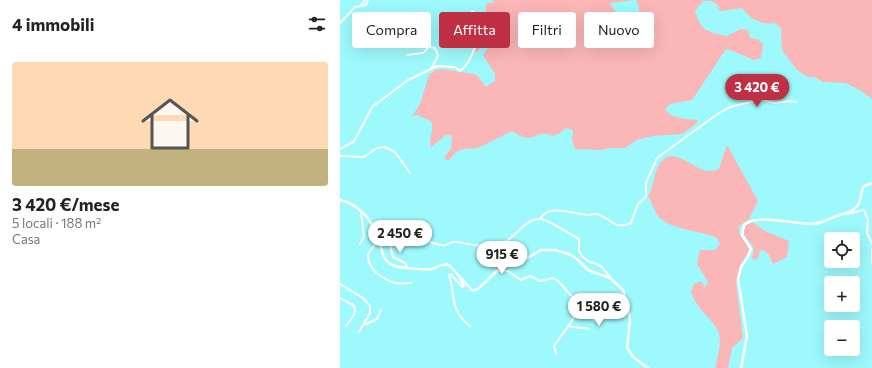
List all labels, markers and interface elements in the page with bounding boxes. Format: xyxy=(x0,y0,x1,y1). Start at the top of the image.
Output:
chip: Compra xyxy=(352,12,431,48)
chip: Affitta xyxy=(439,12,510,48)
chip: Filtri xyxy=(518,12,576,48)
chip: Nuovo xyxy=(584,12,654,48)
icon: filters xyxy=(306,13,328,35)
text: 4 immobili xyxy=(12,14,94,35)
pin: 3 420 € xyxy=(720,74,794,108)
text: 3 420 € xyxy=(734,79,780,95)
icon: home xyxy=(134,88,206,160)
text: 3 420 €/mese xyxy=(12,194,119,215)
text: 5 locali · 188 m² xyxy=(12,215,101,231)
pin: 2 450 € xyxy=(363,220,437,254)
text: 2 450 € xyxy=(377,225,423,241)
text: Casa xyxy=(12,231,40,247)
map controls xyxy=(824,232,860,356)
button: locate xyxy=(824,232,860,268)
pin: 915 € xyxy=(474,241,530,275)
text: 915 € xyxy=(485,246,519,262)
button: + xyxy=(824,276,860,312)
pin: 1 580 € xyxy=(562,293,636,327)
text: 1 580 € xyxy=(577,298,621,314)
button: − xyxy=(824,320,860,356)

